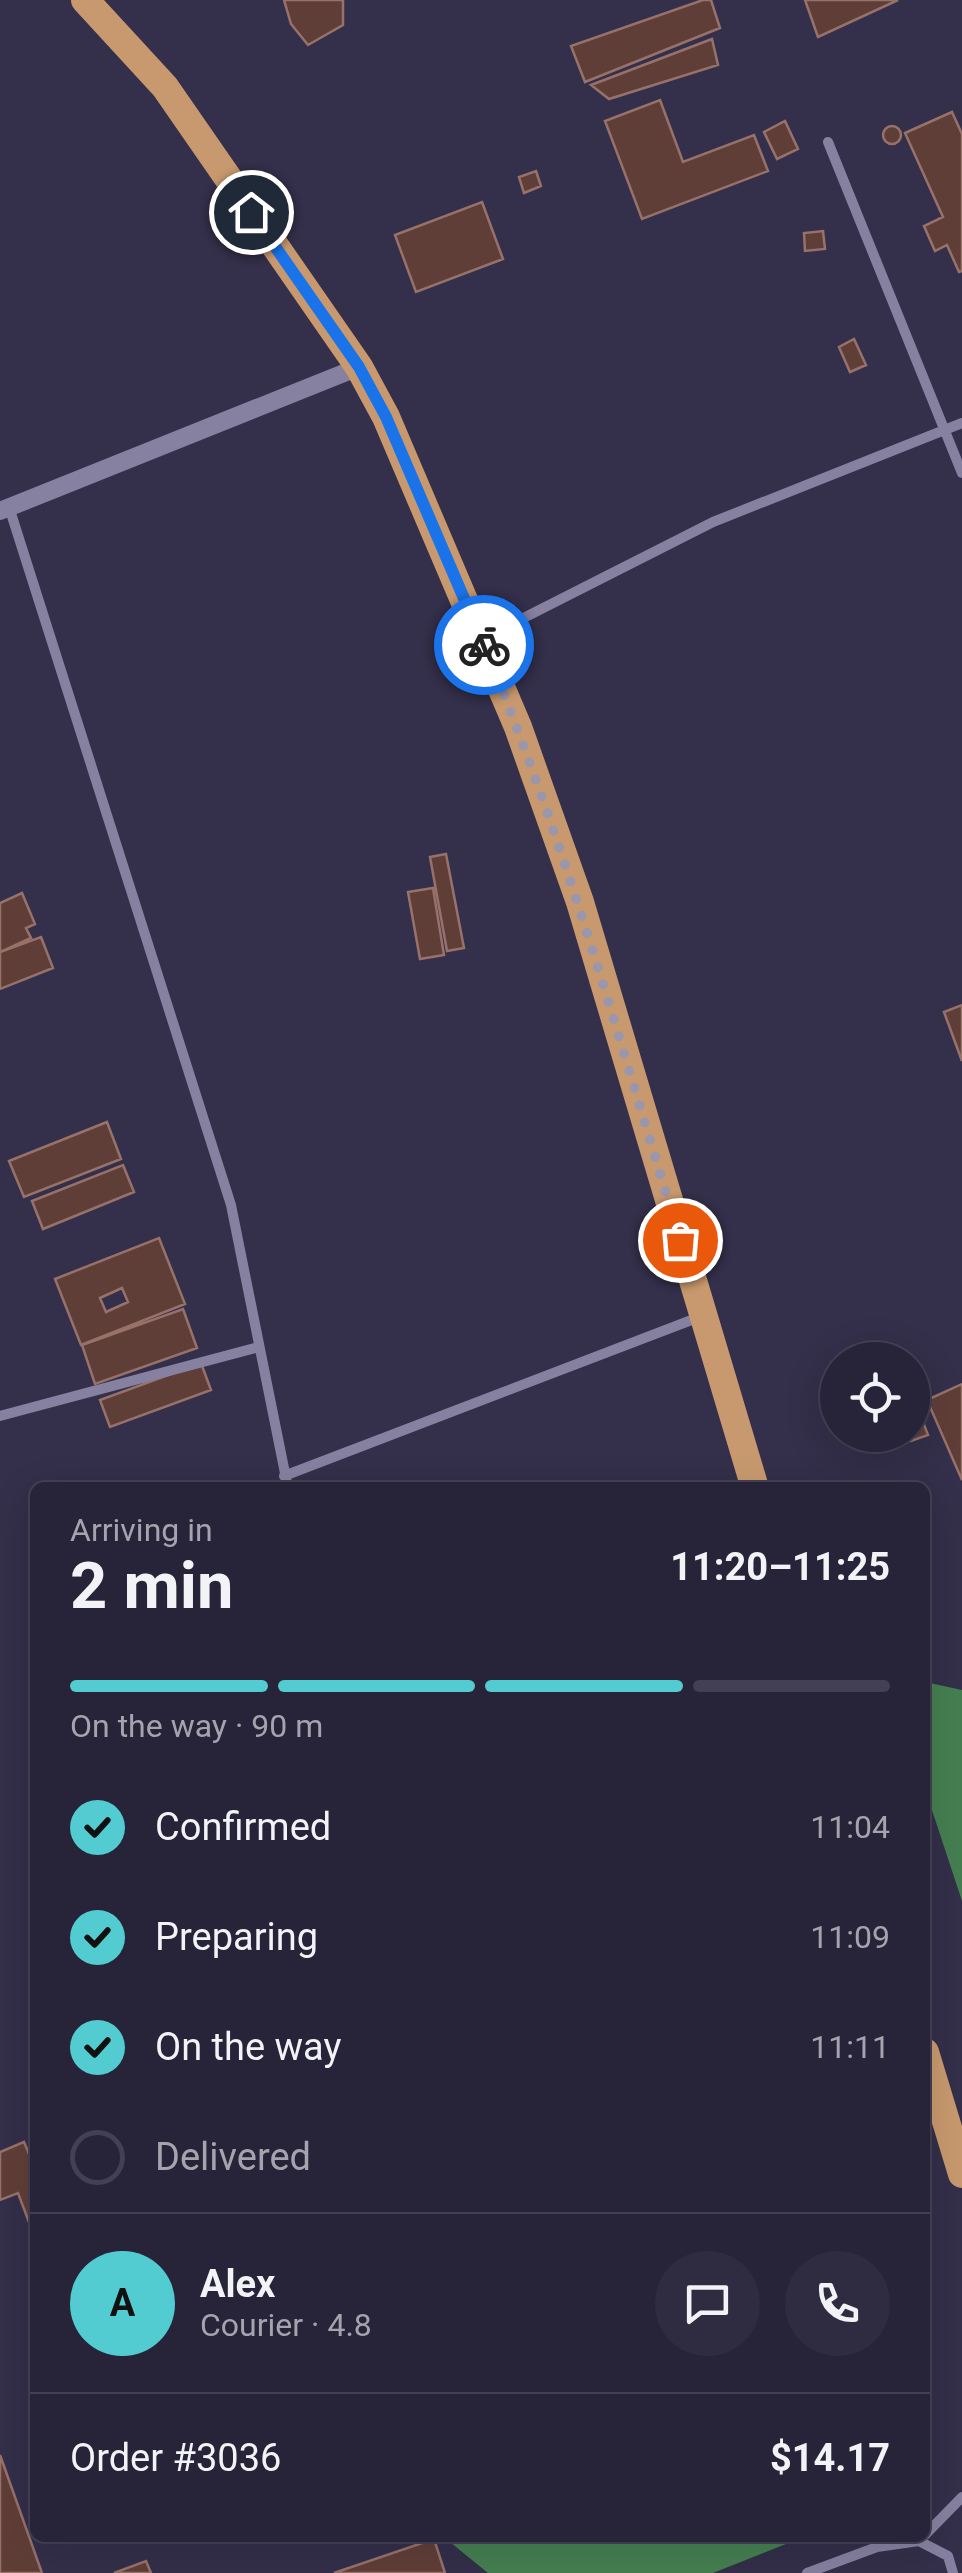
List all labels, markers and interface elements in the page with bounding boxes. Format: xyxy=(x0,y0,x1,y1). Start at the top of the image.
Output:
pin xyxy=(209,170,294,255)
icon: home xyxy=(224,185,279,240)
courier xyxy=(434,595,534,695)
icon: bike xyxy=(457,618,512,673)
pin xyxy=(638,1198,723,1283)
icon: bag xyxy=(653,1213,708,1268)
map controls xyxy=(820,1342,930,1452)
button: locate xyxy=(820,1342,930,1452)
text: Arriving in xyxy=(70,1511,213,1549)
text: 11:20–11:25 xyxy=(670,1545,890,1589)
text: 2 min xyxy=(70,1548,233,1624)
text: On the way · 90 m xyxy=(70,1707,323,1745)
icon: check xyxy=(70,1800,125,1855)
text: Confirmed xyxy=(155,1805,331,1849)
text: 11:04 xyxy=(810,1808,890,1846)
icon: check xyxy=(70,1910,125,1965)
text: Preparing xyxy=(155,1915,318,1959)
text: 11:09 xyxy=(810,1918,890,1956)
icon: check xyxy=(70,2020,125,2075)
text: On the way xyxy=(155,2025,341,2069)
text: 11:11 xyxy=(810,2028,890,2066)
text: Delivered xyxy=(155,2135,311,2179)
button: chat xyxy=(655,2251,760,2356)
button: phone xyxy=(785,2251,890,2356)
text: Alex xyxy=(200,2262,275,2306)
text: A xyxy=(110,2281,135,2325)
text: Courier · 4.8 xyxy=(200,2306,372,2344)
text: Order #3036 xyxy=(70,2436,281,2480)
text: $14.17 xyxy=(770,2436,890,2480)

